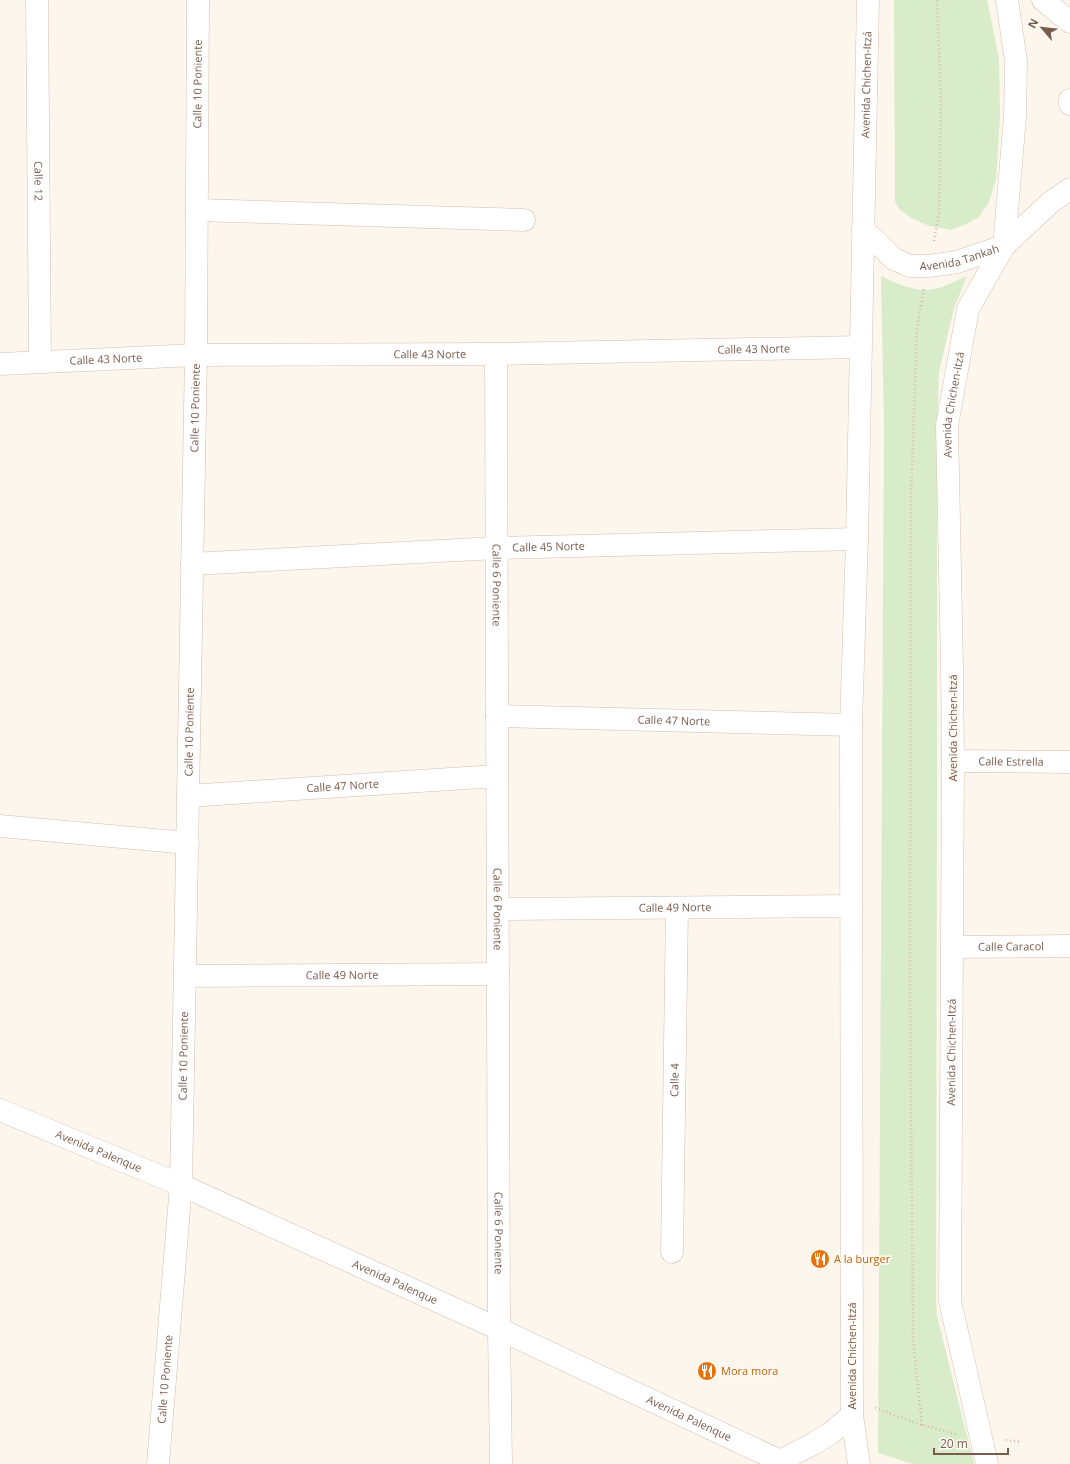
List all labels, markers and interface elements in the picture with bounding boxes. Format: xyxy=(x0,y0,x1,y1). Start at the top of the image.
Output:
north arrow xyxy=(1022,8,1062,48)
text: N xyxy=(1024,16,1041,31)
street label: Avenida Chichen-Itzá xyxy=(857,31,874,138)
street label: Calle 10 Poniente xyxy=(189,40,205,129)
street label: Calle 12 xyxy=(31,161,47,201)
street label: Avenida Tankah xyxy=(920,240,1001,273)
street label: Calle 43 Norte xyxy=(717,340,790,357)
street label: Calle 43 Norte xyxy=(393,346,466,361)
street label: Calle 43 Norte xyxy=(69,349,142,368)
street label: Avenida Chichen-Itzá xyxy=(939,350,967,458)
street label: Calle 10 Poniente xyxy=(186,363,203,453)
street label: Calle 45 Norte xyxy=(512,538,585,555)
street label: Calle 6 Poniente xyxy=(490,544,505,626)
street label: Avenida Chichen-Itzá xyxy=(945,674,960,782)
street label: Calle 10 Poniente xyxy=(180,687,197,777)
street label: Calle 47 Norte xyxy=(637,712,710,728)
street label: Calle Estrella xyxy=(978,753,1044,769)
street label: Calle 47 Norte xyxy=(306,776,379,795)
street label: Calle 6 Poniente xyxy=(491,868,506,950)
street label: Calle 49 Norte xyxy=(639,899,711,915)
street label: Calle Caracol xyxy=(978,938,1044,954)
street label: Calle 49 Norte xyxy=(306,967,378,982)
street label: Avenida Chichen-Itzá xyxy=(943,999,959,1106)
street label: Calle 10 Poniente xyxy=(175,1011,191,1101)
street label: Calle 4 xyxy=(666,1062,682,1097)
street label: Avenida Palenque xyxy=(54,1126,144,1175)
street label: Calle 6 Poniente xyxy=(492,1192,507,1274)
restaurant icon: A la burger xyxy=(809,1248,831,1270)
place label: A la burger xyxy=(834,1251,891,1266)
street label: Avenida Palenque xyxy=(350,1256,440,1307)
street label: Avenida Chichen-Itzá xyxy=(844,1302,859,1410)
street label: Calle 10 Poniente xyxy=(153,1334,176,1424)
restaurant icon: Mora mora xyxy=(696,1360,718,1382)
place label: Mora mora xyxy=(721,1363,778,1378)
street label: Avenida Palenque xyxy=(644,1391,734,1444)
scale bar xyxy=(934,1430,1008,1456)
text: 20 m xyxy=(940,1435,968,1452)

